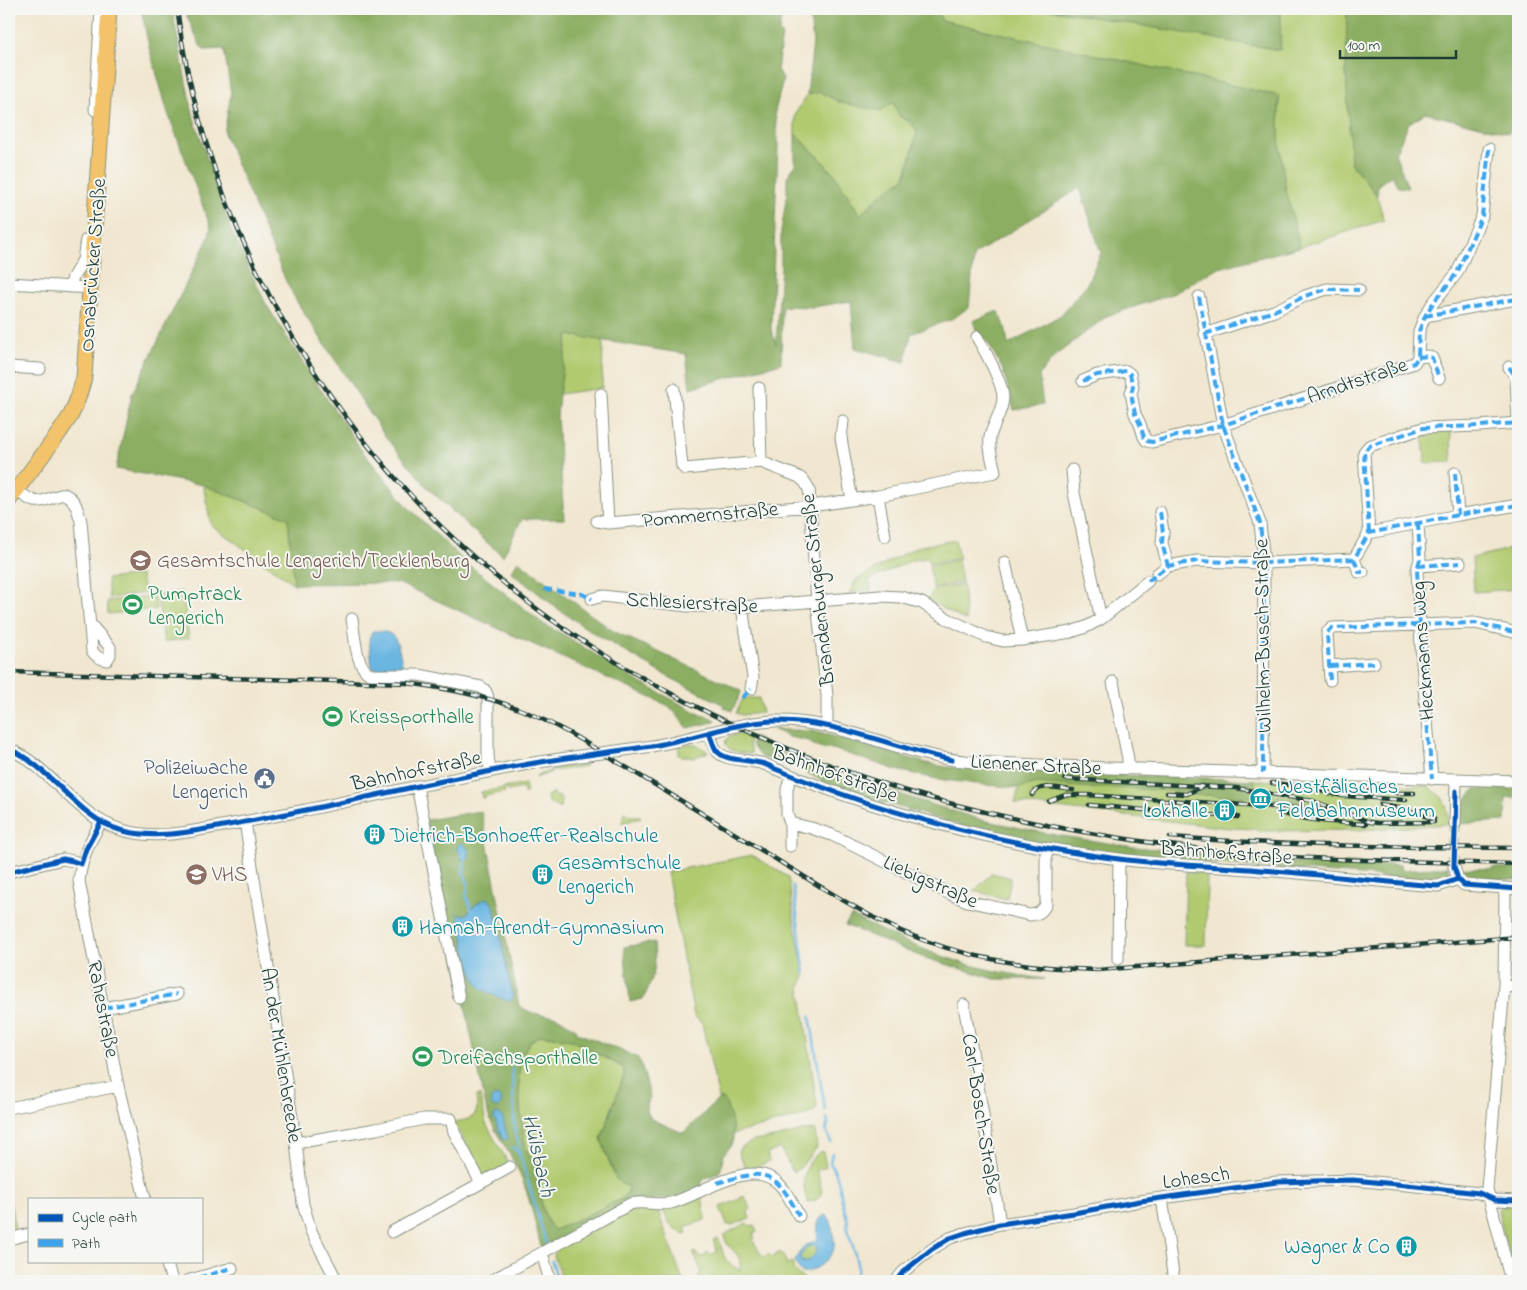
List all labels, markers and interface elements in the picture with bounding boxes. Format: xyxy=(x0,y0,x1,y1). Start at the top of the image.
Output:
scale bar xyxy=(1340,28,1456,60)
text: 100 m xyxy=(1347,35,1380,57)
street label: Osnabrücker Straße xyxy=(73,177,115,353)
street label: Arndtstraße xyxy=(1303,350,1413,413)
street label: Brandenburger Straße xyxy=(794,492,846,688)
street label: Pommernstraße xyxy=(641,495,780,537)
street label: Wilhelm-Busch-Straße xyxy=(1247,538,1281,733)
place label: Gesamtschule Lengerich/Tecklenburg xyxy=(157,547,470,579)
school or university icon: Gesamtschule Lengerich/Tecklenburg xyxy=(129,548,153,572)
place label: Pumptrack Lengerich xyxy=(148,580,243,636)
street label: Heckmanns Weg xyxy=(1404,580,1446,722)
street label: Schlesierstraße xyxy=(625,586,759,622)
sports icon: Pumptrack Lengerich xyxy=(120,593,144,617)
place label: Kreissporthalle xyxy=(349,703,475,733)
sports icon: Kreissporthalle xyxy=(321,704,345,728)
street label: Bahnhofstraße xyxy=(766,738,902,812)
street label: Bahnhofstraße xyxy=(348,743,485,801)
street label: Lienener Straße xyxy=(970,748,1103,784)
place label: Polizeiwache Lengerich xyxy=(144,754,249,810)
public building icon: Polizeiwache Lengerich xyxy=(252,767,276,791)
place label: Westfälisches Feldbahnmuseum xyxy=(1276,773,1435,827)
museum icon: Westfälisches Feldbahnmuseum xyxy=(1249,786,1273,810)
place label: Lokhalle xyxy=(1143,797,1209,827)
building icon: Lokhalle xyxy=(1212,798,1236,822)
place label: Dietrich-Bonhoeffer-Realschule xyxy=(389,822,659,852)
building icon: Dietrich-Bonhoeffer-Realschule xyxy=(362,823,386,847)
street label: Bahnhofstraße xyxy=(1158,834,1294,874)
place label: Gesamtschule Lengerich xyxy=(558,849,681,905)
street label: Liebigstraße xyxy=(877,849,983,919)
place label: VHS xyxy=(211,861,248,891)
school or university icon: VHS xyxy=(184,862,208,886)
building icon: Gesamtschule Lengerich xyxy=(530,862,554,886)
place label: Hannah-Arendt-Gymnasium xyxy=(419,914,664,946)
building icon: Hannah-Arendt-Gymnasium xyxy=(391,915,415,939)
street label: Rahestraße xyxy=(78,958,126,1061)
street label: An der Mühlenbreede xyxy=(251,966,309,1146)
street label: Carl-Bosch-Straße xyxy=(953,1032,1008,1197)
place label: Dreifachsporthalle xyxy=(437,1044,598,1074)
sports icon: Dreifachsporthalle xyxy=(410,1045,434,1069)
water label: Hülsbach xyxy=(512,1111,562,1201)
street label: Lohesch xyxy=(1161,1159,1232,1199)
legend xyxy=(28,1198,202,1262)
text: Cycle path xyxy=(72,1207,137,1230)
text: Path xyxy=(72,1233,100,1255)
place label: Wagner & Co xyxy=(1284,1233,1390,1265)
building icon: Wagner & Co xyxy=(1394,1234,1418,1258)

